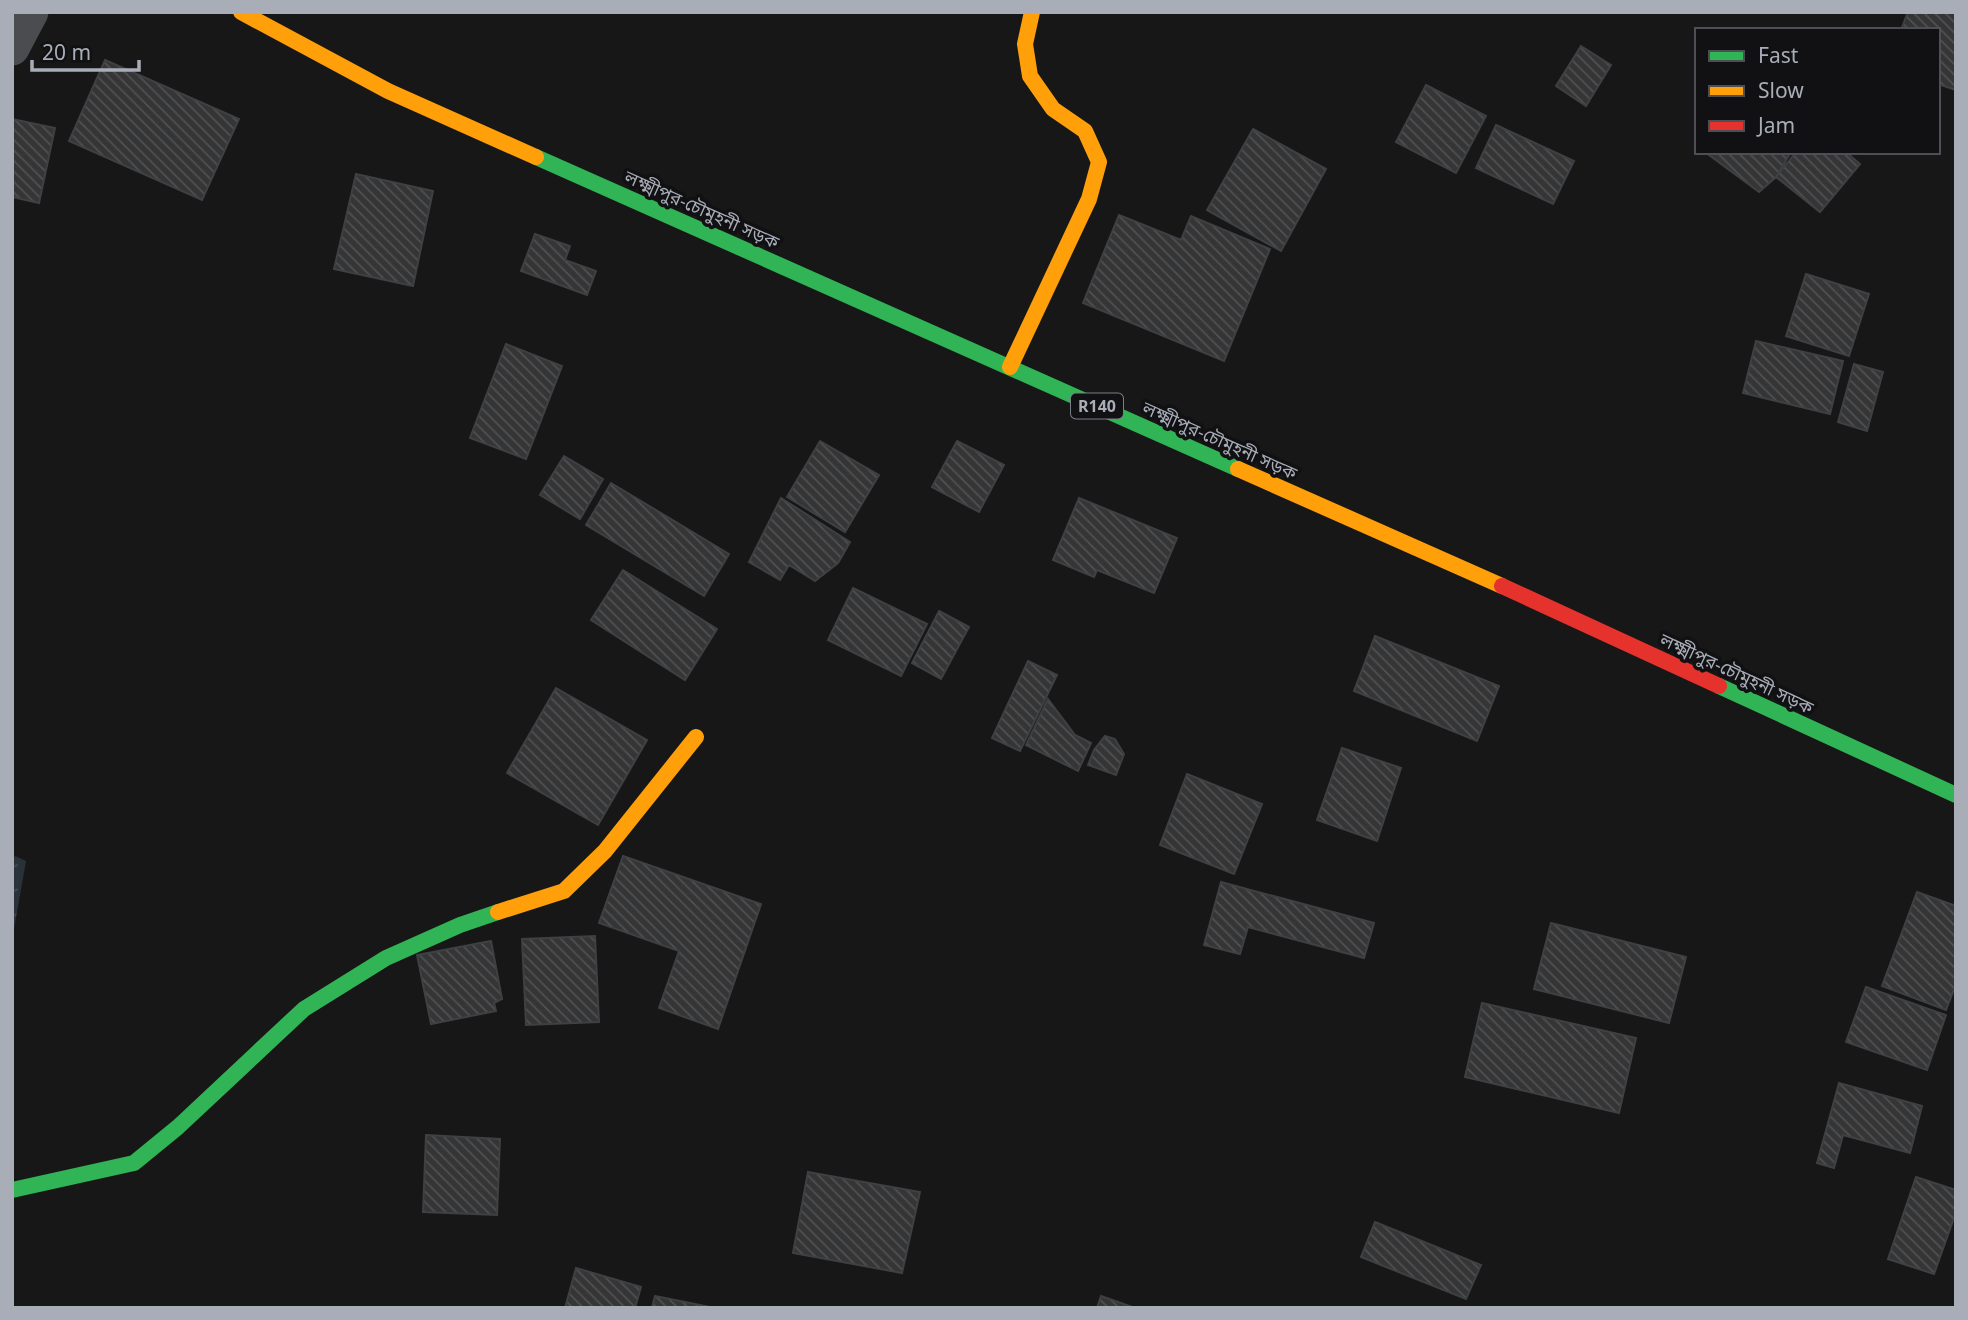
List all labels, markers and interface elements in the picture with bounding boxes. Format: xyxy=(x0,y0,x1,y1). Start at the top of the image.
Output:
scale bar xyxy=(32,28,138,72)
legend xyxy=(1695,28,1940,154)
text: 20 m xyxy=(42,38,91,66)
text: Fast xyxy=(1758,41,1799,69)
text: Slow xyxy=(1758,76,1804,104)
text: Jam xyxy=(1756,111,1795,139)
street label: লক্ষ্মীপুর-চৌমুহনী সড়ক xyxy=(620,164,783,254)
road number: R140 xyxy=(1071,394,1123,418)
street label: লক্ষ্মীপুর-চৌমুহনী সড়ক xyxy=(1138,395,1301,485)
street label: লক্ষ্মীপুর-চৌমুহনী সড়ক xyxy=(1656,627,1818,719)

